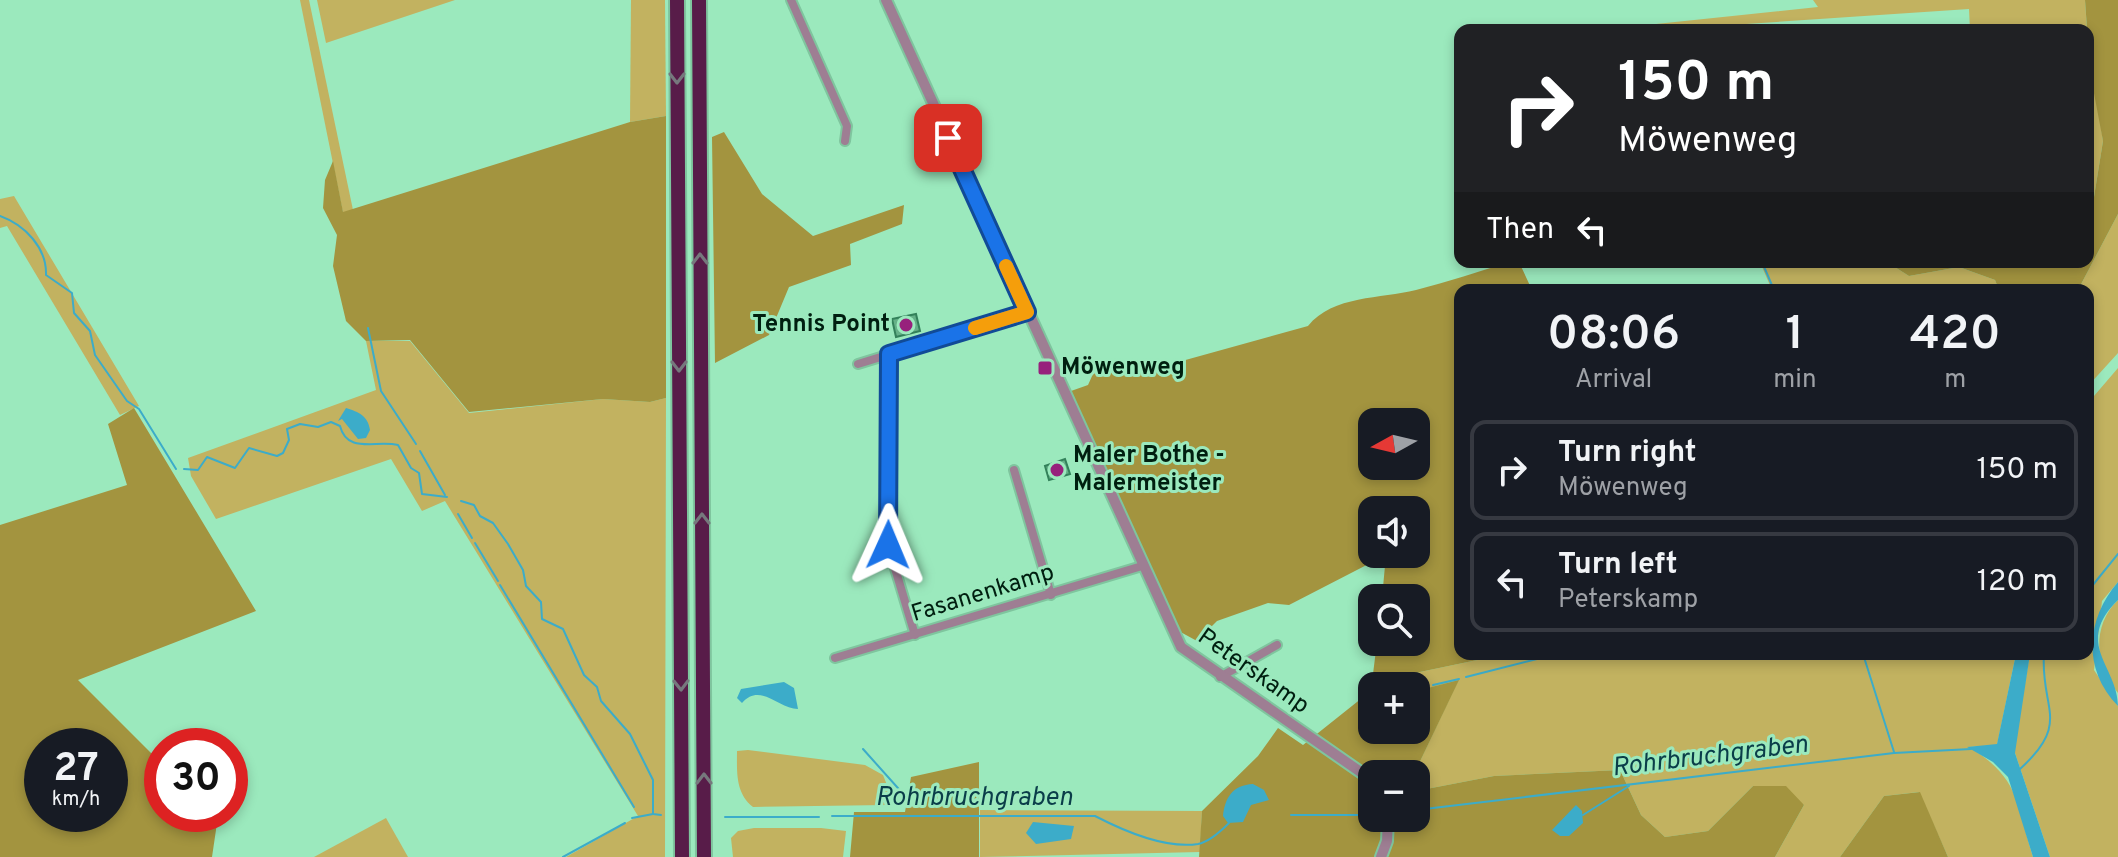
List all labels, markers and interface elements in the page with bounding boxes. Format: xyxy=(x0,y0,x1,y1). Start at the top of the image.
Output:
text: 150 m xyxy=(1618,50,1774,120)
icon: right xyxy=(1486,56,1590,160)
one-way arrow xyxy=(668,72,686,85)
pin xyxy=(914,104,982,172)
icon: arrive xyxy=(926,116,970,160)
text: Möwenweg xyxy=(1618,119,1797,165)
icon: left xyxy=(1570,208,1614,252)
text: Then xyxy=(1486,212,1554,249)
one-way arrow xyxy=(691,252,709,265)
text: 08:06 xyxy=(1547,306,1680,366)
text: 1 xyxy=(1786,306,1804,366)
text: 420 xyxy=(1910,306,2001,366)
place label: Tennis Point xyxy=(752,310,890,340)
marker: Tennis Point xyxy=(897,316,915,334)
place label: Möwenweg xyxy=(1061,353,1185,383)
marker: Möwenweg xyxy=(1036,359,1054,377)
one-way arrow xyxy=(670,360,688,373)
text: Arrival xyxy=(1575,364,1652,397)
text: min xyxy=(1773,364,1817,397)
text: m xyxy=(1944,364,1966,397)
north arrow xyxy=(1358,408,1430,480)
map controls xyxy=(1358,408,1430,832)
text: Turn right xyxy=(1558,435,1696,472)
place label: Maler Bothe - Malermeister xyxy=(1073,441,1225,499)
icon: right xyxy=(1490,448,1534,492)
text: 150 m xyxy=(1977,452,2058,489)
marker: Maler Bothe - Malermeister xyxy=(1048,461,1066,479)
text: Möwenweg xyxy=(1558,472,1688,505)
button: sound xyxy=(1358,496,1430,568)
position arrow xyxy=(846,503,930,587)
one-way arrow xyxy=(693,512,711,525)
text: Turn left xyxy=(1558,547,1678,584)
street label: Fasanenkamp xyxy=(908,558,1058,630)
icon: left xyxy=(1490,560,1534,604)
text: 120 m xyxy=(1977,564,2058,601)
button: search xyxy=(1358,584,1430,656)
text: Peterskamp xyxy=(1558,584,1698,617)
street label: Peterskamp xyxy=(1191,623,1315,721)
button: + xyxy=(1358,672,1430,744)
one-way arrow xyxy=(672,679,690,692)
speed limit sign: 30 xyxy=(144,728,248,832)
water label: Rohrbruchgraben xyxy=(1610,729,1810,785)
text: 27 xyxy=(53,745,99,795)
button: − xyxy=(1358,760,1430,832)
one-way arrow xyxy=(695,772,713,785)
water label: Rohrbruchgraben xyxy=(875,782,1073,815)
text: km/h xyxy=(52,787,100,813)

